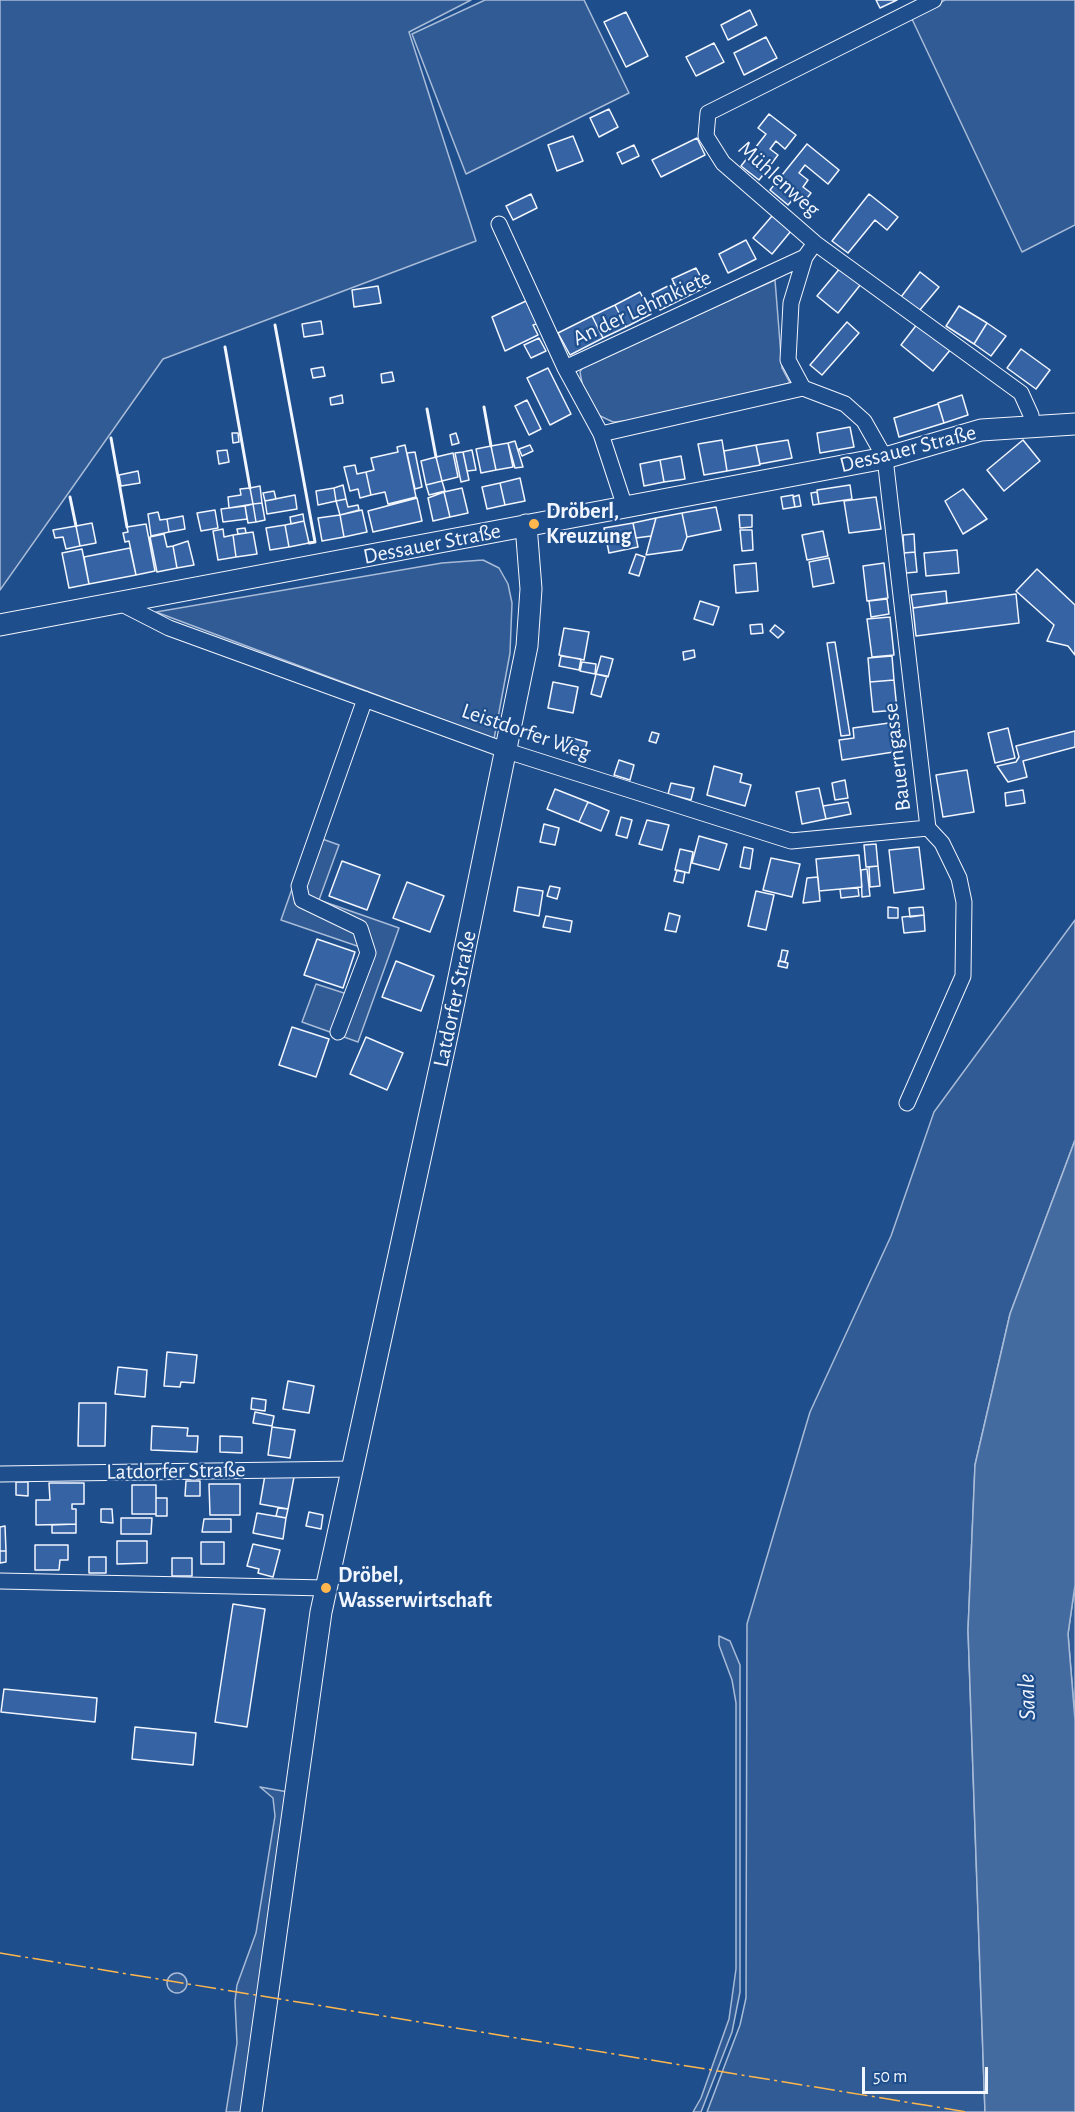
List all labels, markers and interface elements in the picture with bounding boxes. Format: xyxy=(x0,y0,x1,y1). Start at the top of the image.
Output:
street label: Mühlenweg xyxy=(733,135,825,223)
street label: An der Lehmkiete xyxy=(568,264,716,352)
street label: Dessauer Straße xyxy=(837,419,979,479)
place label: Dröberl, Kreuzung xyxy=(546,498,632,550)
marker: Dröberl, Kreuzung xyxy=(527,517,541,531)
street label: Dessauer Straße xyxy=(361,518,503,570)
street label: Leistdorfer Weg xyxy=(458,698,594,766)
street label: Bauerngasse xyxy=(877,701,917,813)
street label: Latdorfer Straße xyxy=(428,928,482,1070)
street label: Latdorfer Straße xyxy=(106,1457,246,1485)
place label: Dröbel, Wasserwirtschaft xyxy=(338,1562,492,1614)
marker: Dröbel, Wasserwirtschaft xyxy=(319,1581,333,1595)
water label: Saale xyxy=(1012,1673,1042,1721)
scale bar xyxy=(865,2055,991,2093)
text: 50 m xyxy=(873,2068,907,2086)

